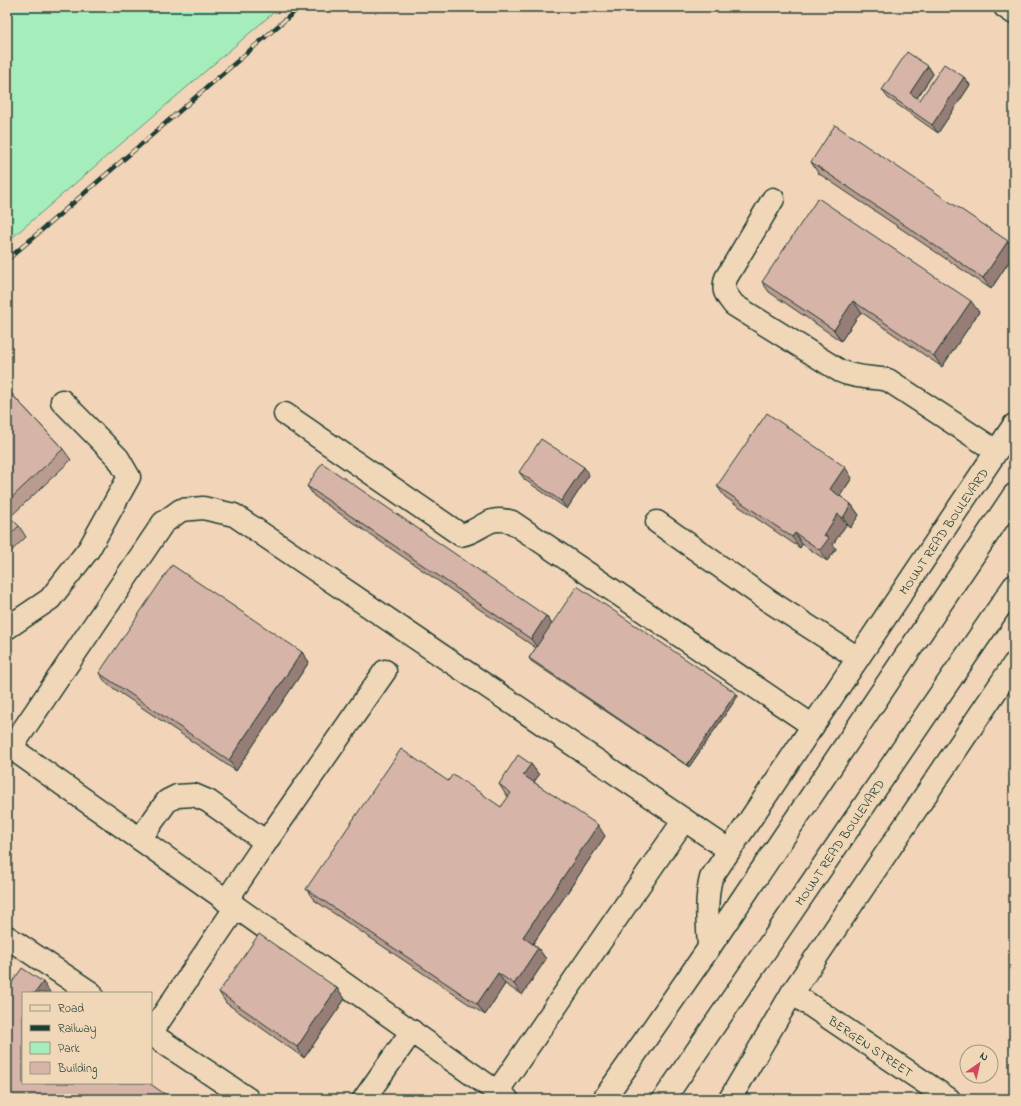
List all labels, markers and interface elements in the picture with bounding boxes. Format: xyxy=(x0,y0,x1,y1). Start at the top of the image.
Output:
street label: MOUNT READ BOULEVARD xyxy=(895,465,994,599)
street label: MOUNT READ BOULEVARD xyxy=(791,776,890,910)
legend xyxy=(22,992,152,1084)
text: Road xyxy=(58,1000,84,1018)
street label: BERGEN STREET xyxy=(823,1011,917,1083)
text: Railway xyxy=(58,1020,97,1039)
text: Park xyxy=(58,1040,80,1058)
north arrow xyxy=(959,1044,999,1084)
text: N xyxy=(976,1048,992,1065)
text: Building xyxy=(57,1060,97,1079)

